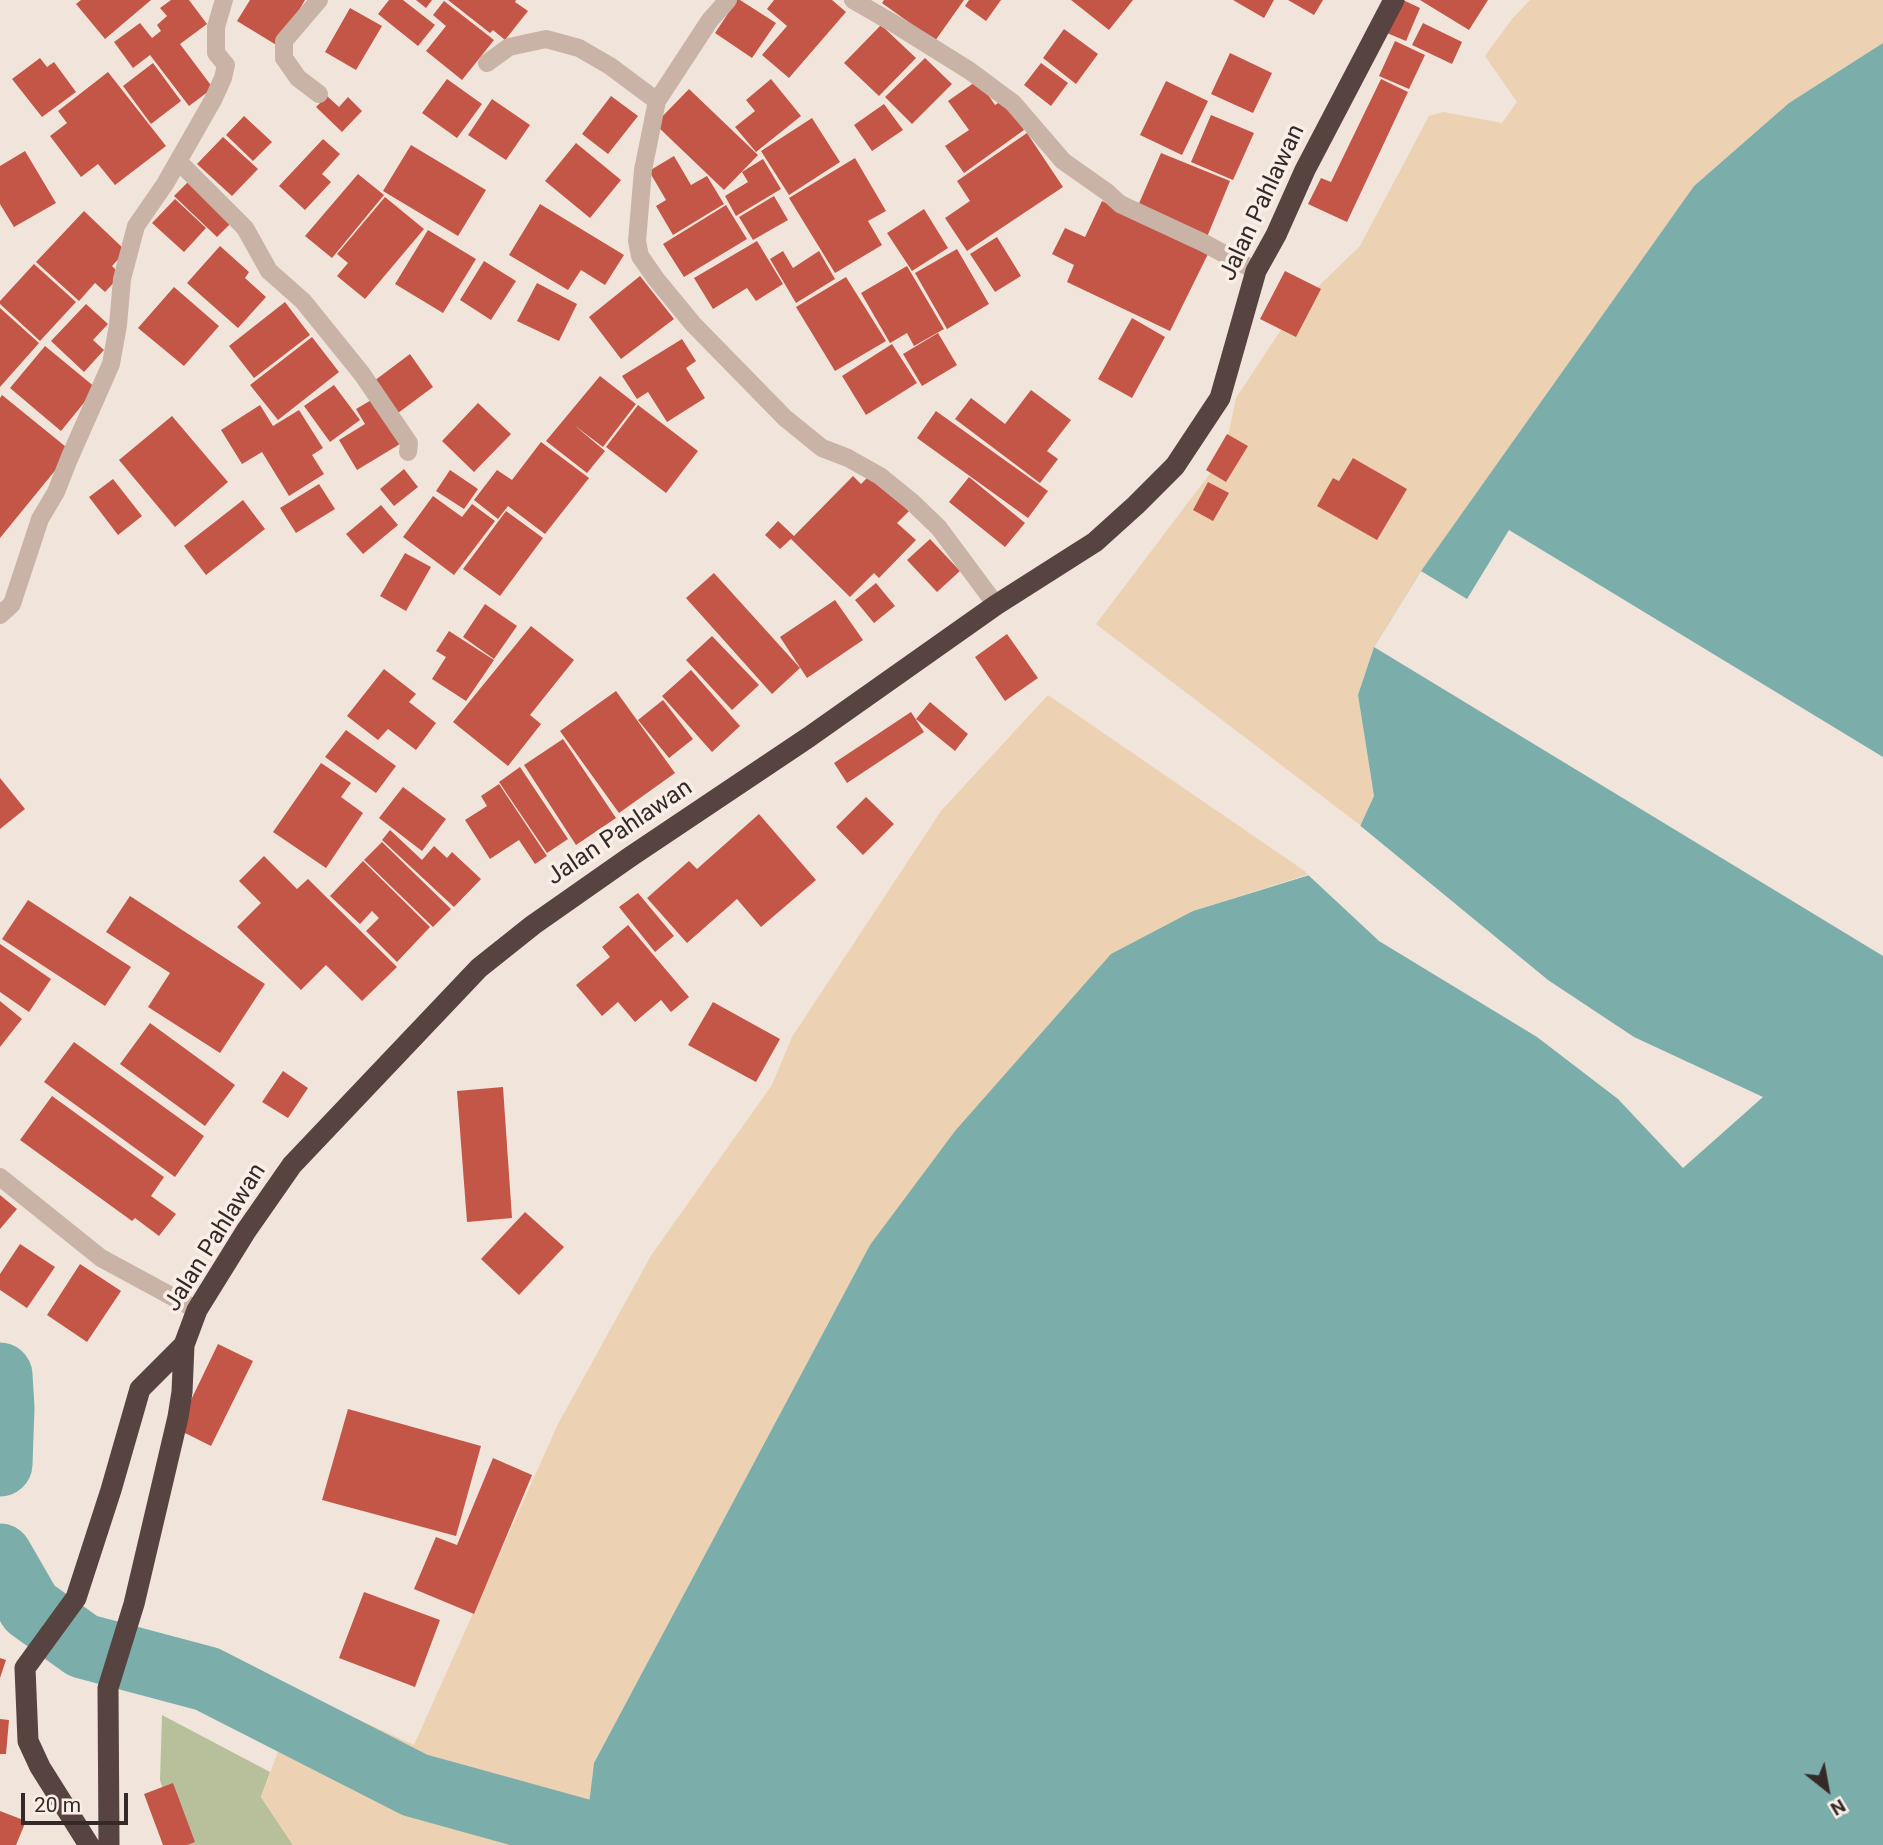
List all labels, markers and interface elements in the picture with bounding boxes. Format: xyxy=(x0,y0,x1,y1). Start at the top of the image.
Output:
street label: Jalan Pahlawan xyxy=(1214,120,1312,286)
street label: Jalan Pahlawan xyxy=(542,774,698,892)
street label: Jalan Pahlawan xyxy=(159,1159,273,1317)
north arrow xyxy=(1792,1754,1862,1824)
scale bar xyxy=(24,1778,131,1822)
text: 20 m xyxy=(34,1793,81,1817)
text: N xyxy=(1826,1794,1850,1821)

